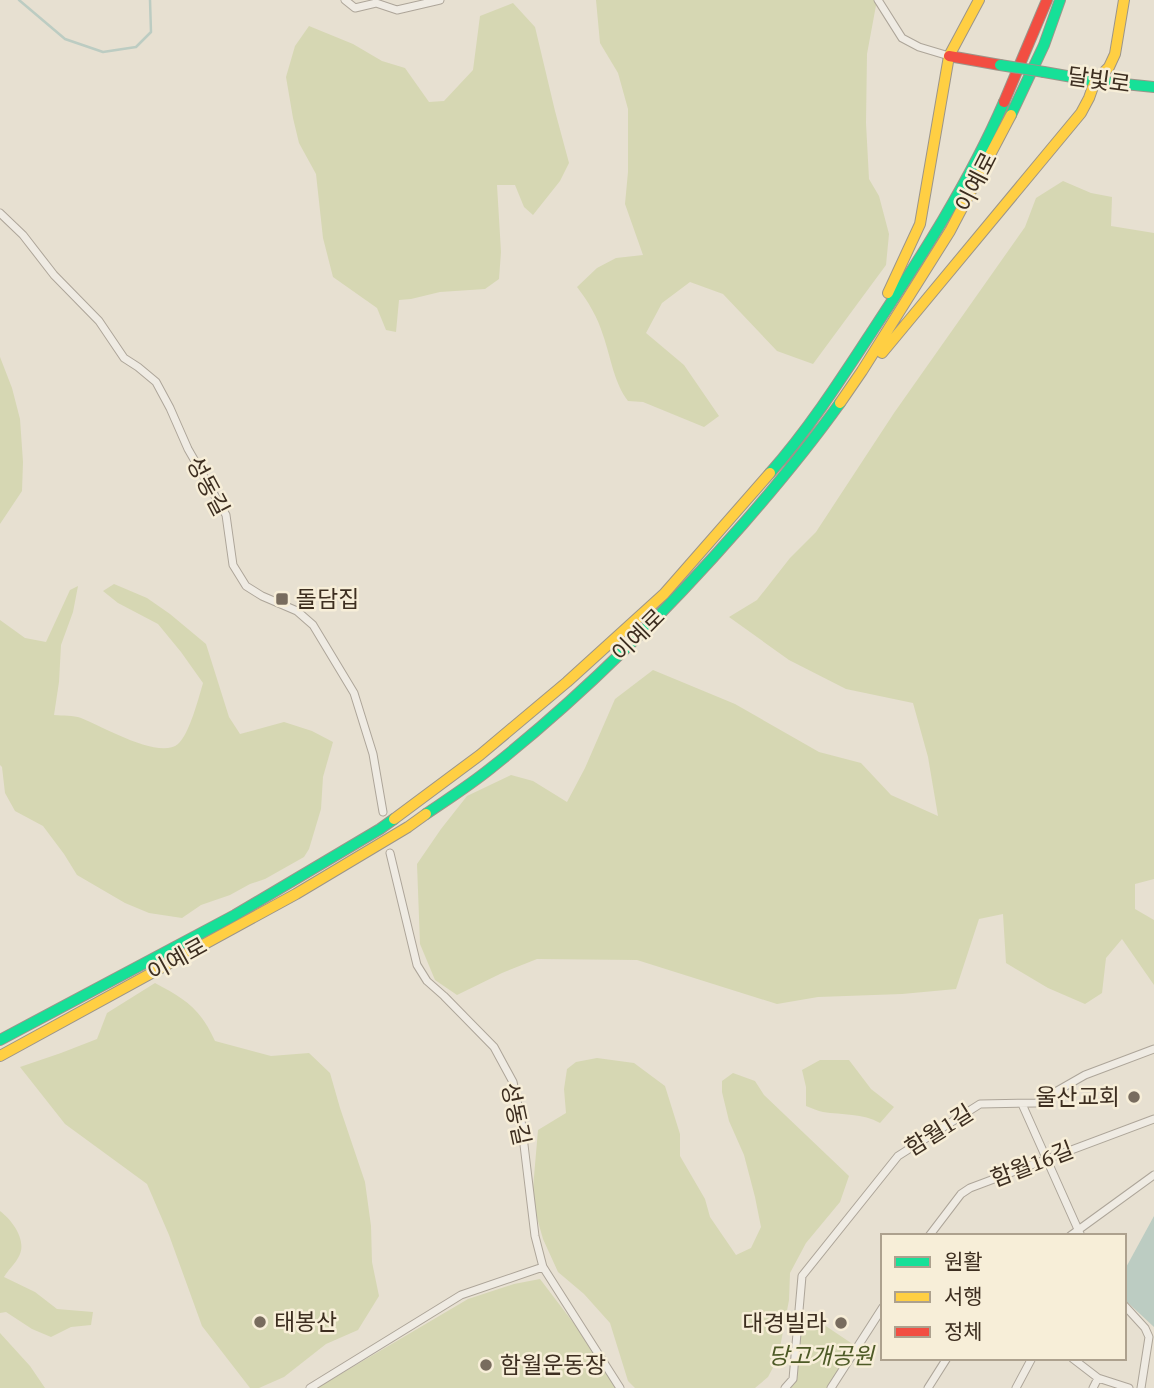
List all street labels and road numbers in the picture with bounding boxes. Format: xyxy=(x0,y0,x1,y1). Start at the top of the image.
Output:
street label: 달빛로 xyxy=(1065,60,1133,100)
street label: 이예로 xyxy=(947,146,1005,218)
street label: 성동길 xyxy=(179,450,237,522)
street label: 이예로 xyxy=(604,601,672,669)
street label: 이예로 xyxy=(141,930,213,988)
street label: 성동길 xyxy=(494,1080,538,1148)
street label: 함월1길 xyxy=(899,1097,979,1163)
street label: 함월16길 xyxy=(986,1134,1078,1194)

